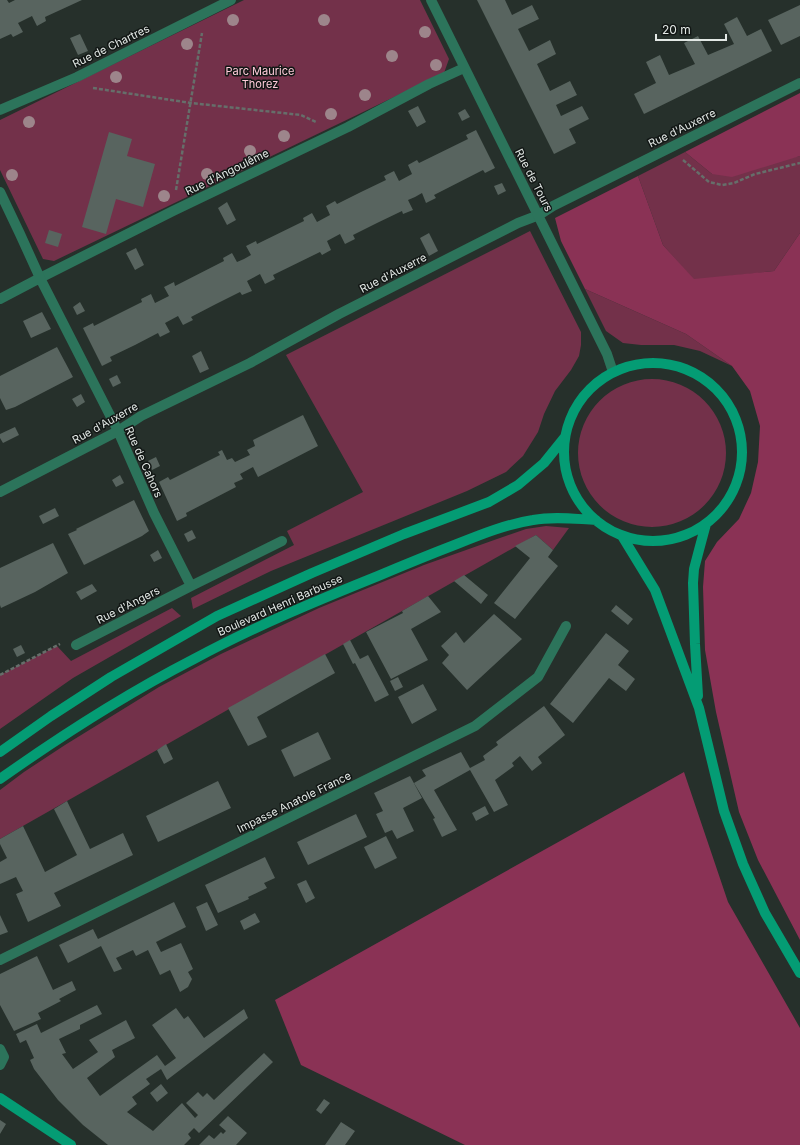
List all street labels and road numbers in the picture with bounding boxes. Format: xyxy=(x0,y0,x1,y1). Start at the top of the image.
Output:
street label: Rue de Chartres xyxy=(70,21,152,71)
street label: Rue d'Auxerre xyxy=(646,106,718,150)
street label: Rue d'Angoulême xyxy=(183,146,271,198)
street label: Rue de Tours xyxy=(512,146,556,214)
street label: Rue d'Auxerre xyxy=(357,250,429,296)
street label: Rue d'Auxerre xyxy=(70,399,140,447)
street label: Rue de Cahors xyxy=(122,424,166,500)
street label: Boulevard Henri Barbusse xyxy=(215,571,345,639)
street label: Rue d'Angers xyxy=(94,583,162,627)
street label: Impasse Anatole France xyxy=(235,768,353,836)

